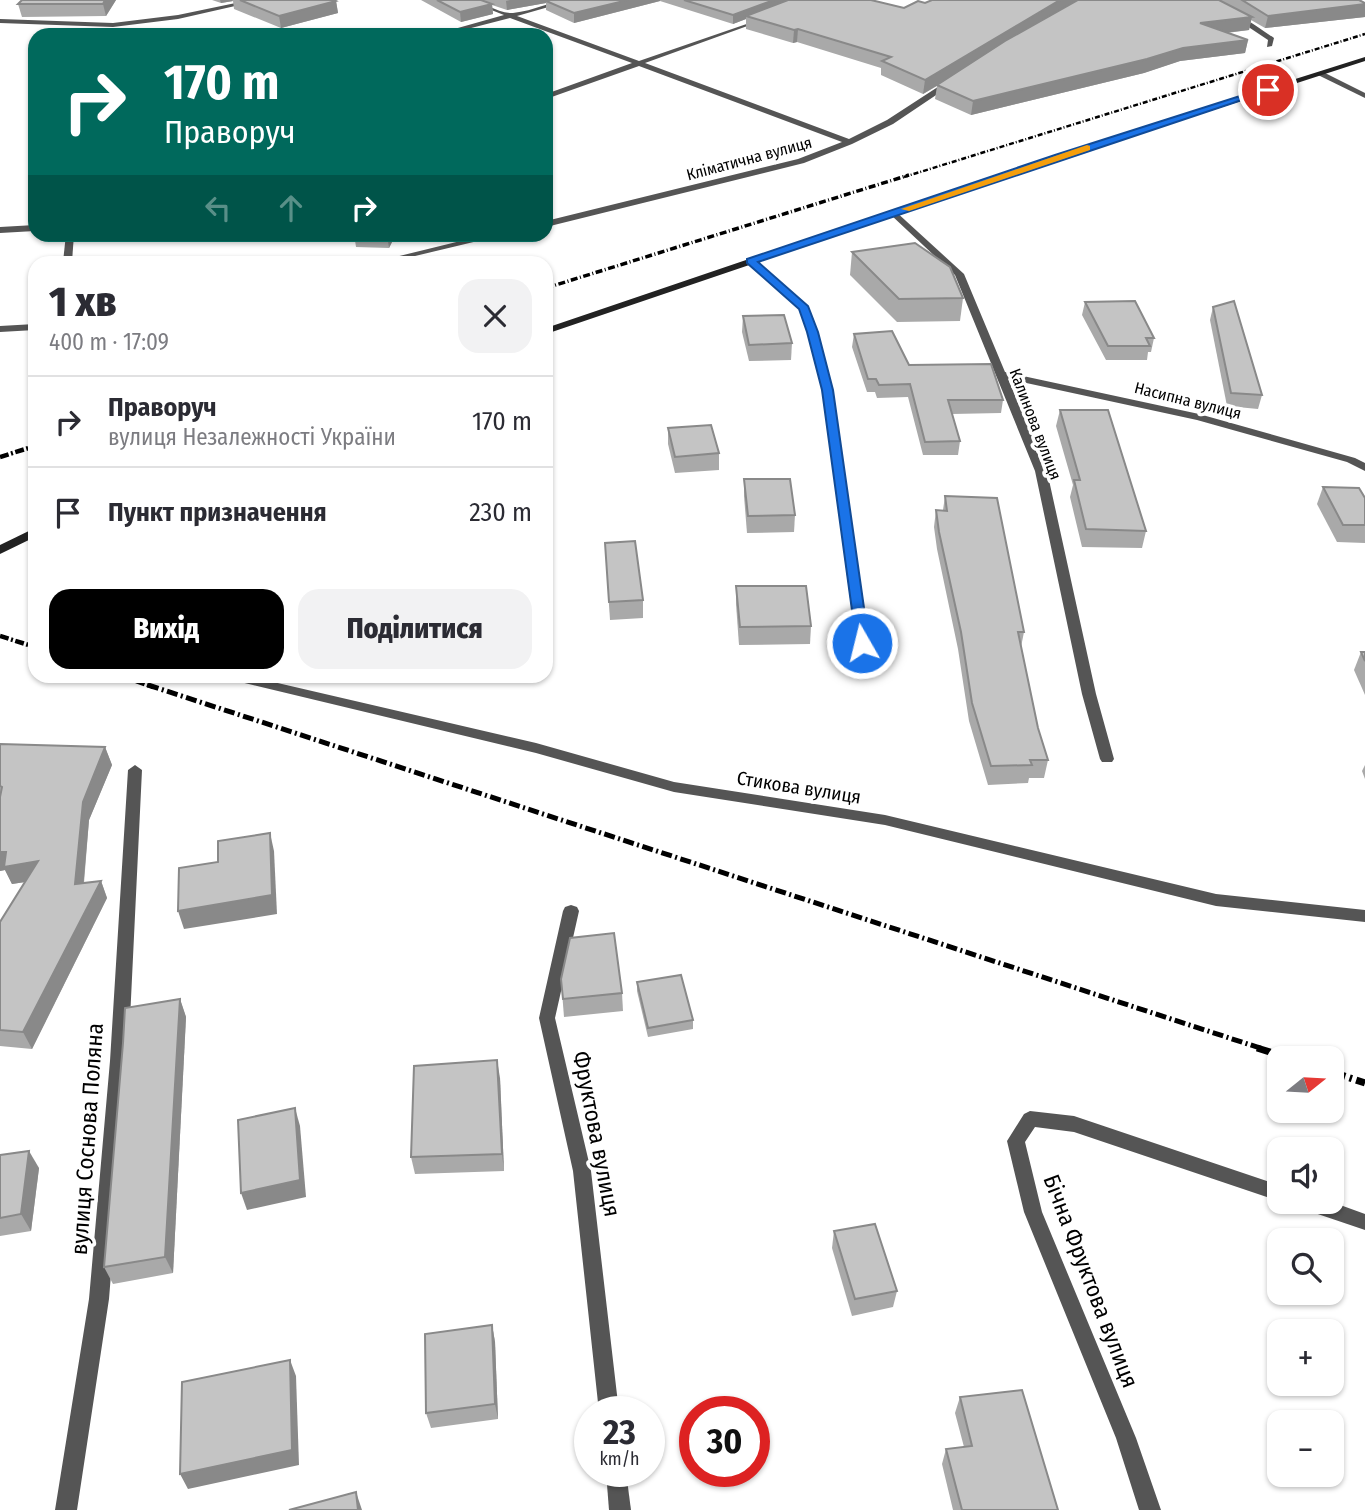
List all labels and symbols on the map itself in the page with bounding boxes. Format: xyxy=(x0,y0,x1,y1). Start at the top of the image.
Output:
pin xyxy=(1238,60,1298,120)
street label: Кліматична вулиця xyxy=(684,133,814,184)
street label: Калинова вулиця xyxy=(1006,366,1065,482)
street label: Насипна вулиця xyxy=(1132,378,1243,423)
position arrow xyxy=(825,606,899,680)
street label: Стикова вулиця xyxy=(735,766,863,809)
street label: вулиця Соснова Поляна xyxy=(65,1022,109,1256)
north arrow xyxy=(1267,1046,1344,1124)
street label: Фруктова вулиця xyxy=(567,1049,627,1219)
street label: Бічна Фруктова вулиця xyxy=(1037,1170,1145,1392)
speed limit sign: 30 xyxy=(679,1396,770,1487)

